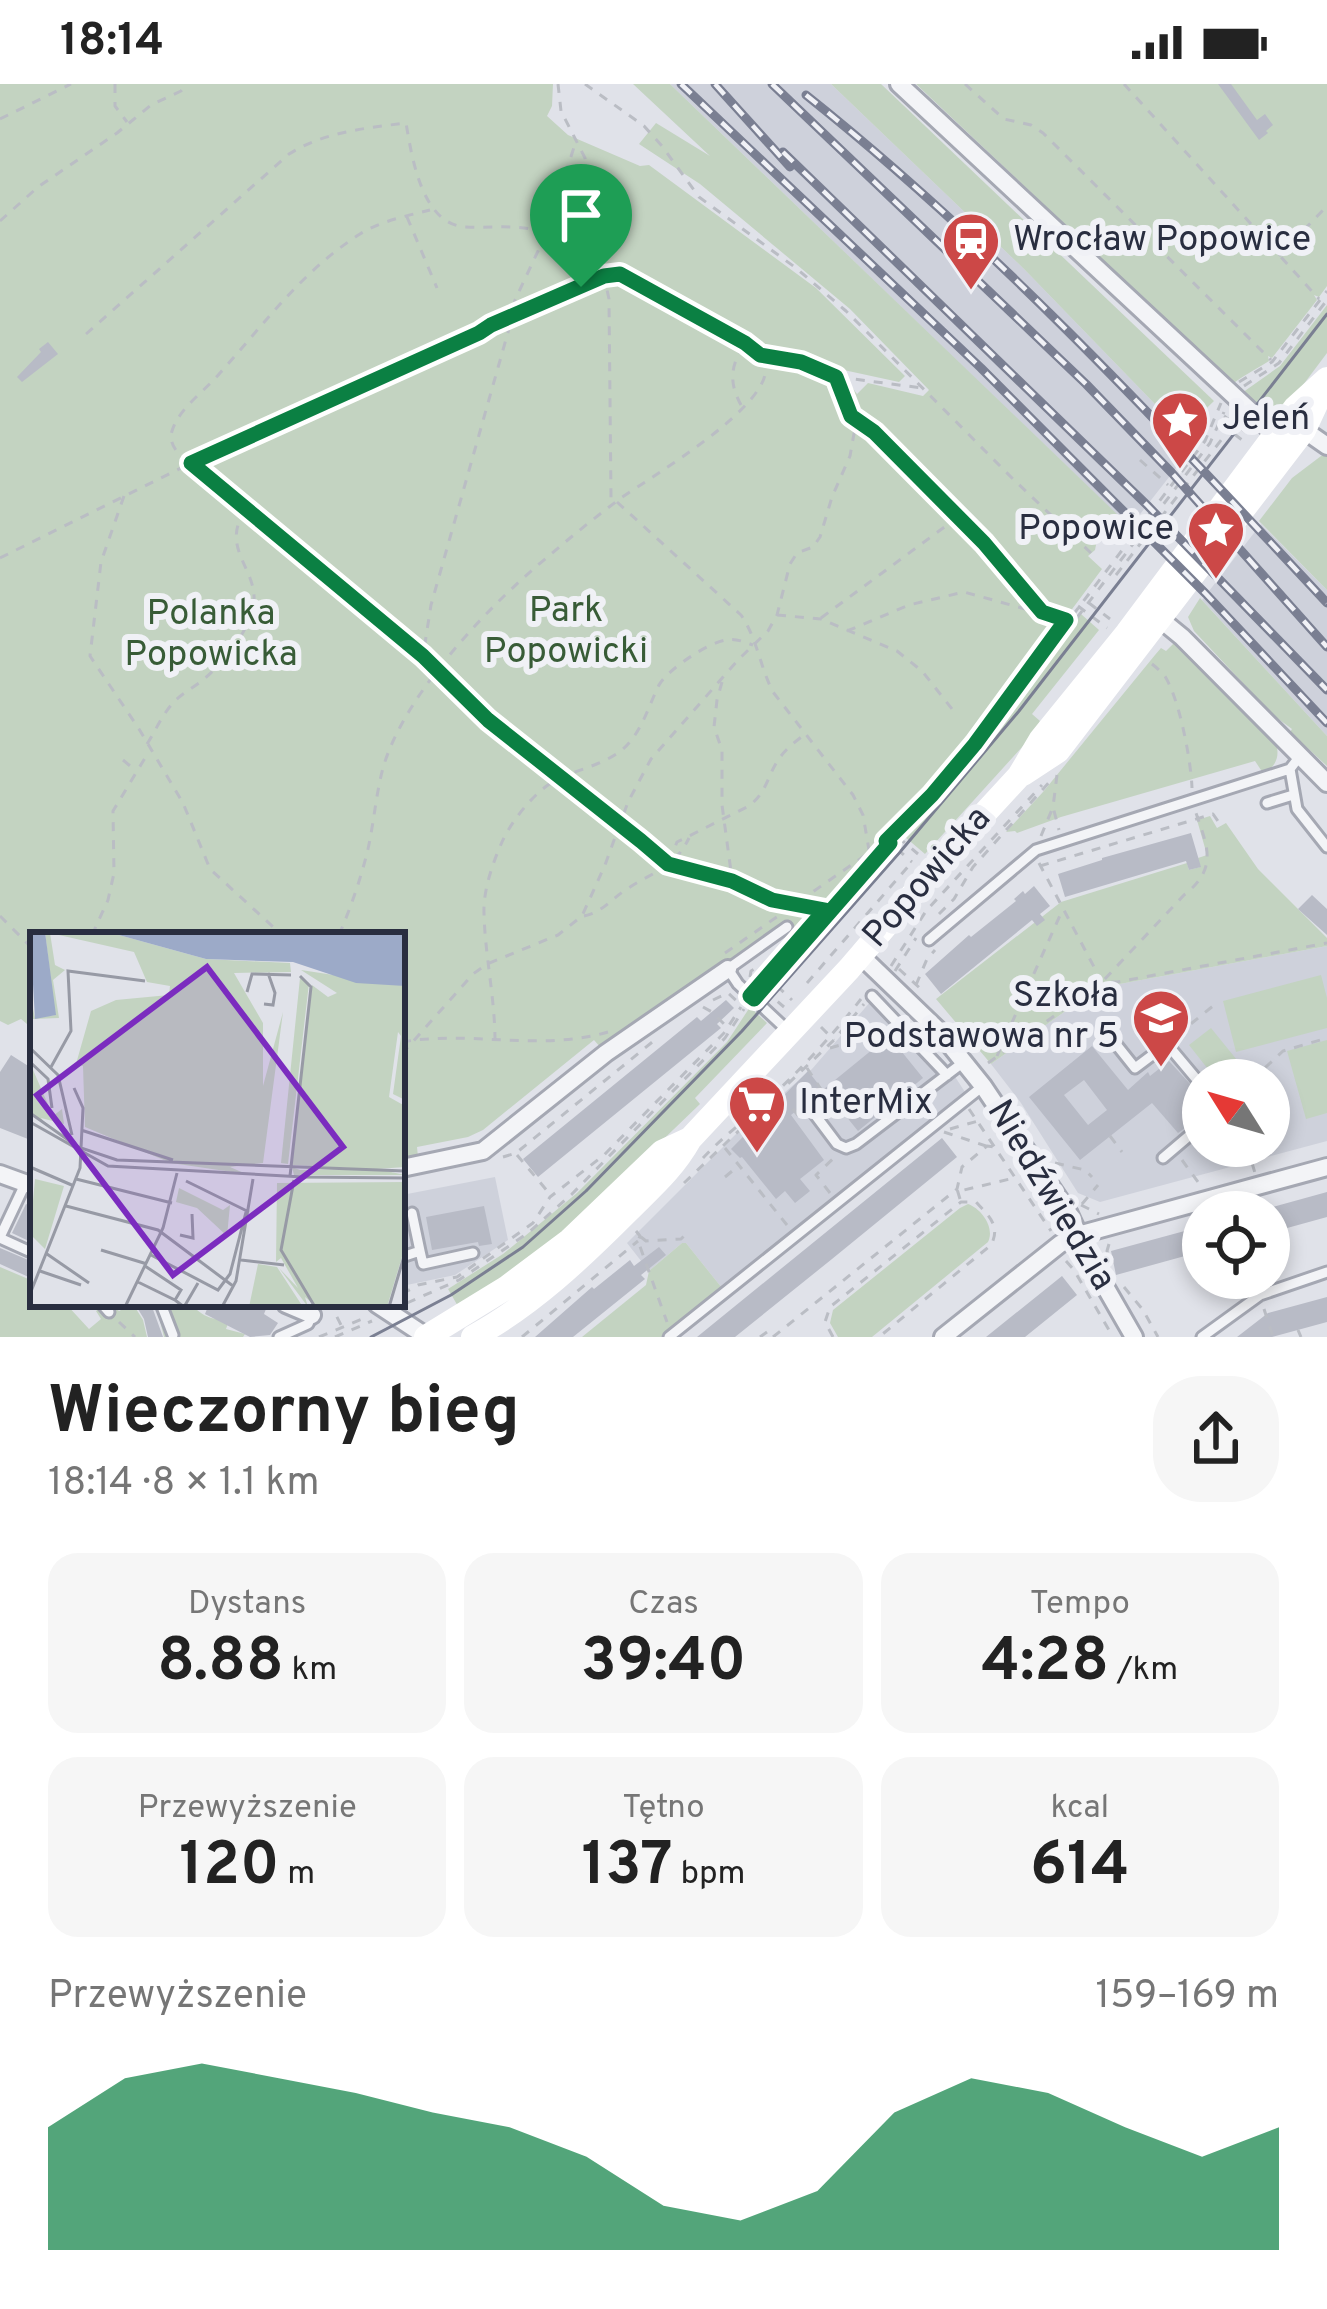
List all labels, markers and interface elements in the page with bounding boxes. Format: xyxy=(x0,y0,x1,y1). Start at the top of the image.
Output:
text: 18:14 xyxy=(60,14,164,71)
pin xyxy=(530,164,632,287)
icon: arrive xyxy=(548,182,614,248)
station icon: Wrocław Popowice xyxy=(940,210,1002,292)
place label: Wrocław Popowice xyxy=(1013,218,1311,264)
place icon: Jeleń xyxy=(1149,389,1211,471)
place label: Jeleń xyxy=(1222,397,1310,443)
place icon: Popowice xyxy=(1185,499,1247,581)
place label: Popowice xyxy=(1018,507,1174,553)
park label: Park Popowicki xyxy=(484,589,648,676)
park label: Polanka Popowicka xyxy=(124,592,298,679)
street label: Popowicka xyxy=(854,797,1002,959)
inset map xyxy=(30,932,405,1307)
place label: Szkoła Podstawowa nr 5 xyxy=(844,974,1119,1061)
school or university icon: Szkoła Podstawowa nr 5 xyxy=(1130,987,1192,1069)
north arrow xyxy=(1182,1059,1290,1167)
map controls xyxy=(1182,1059,1290,1299)
supermarket icon: InterMix xyxy=(726,1073,788,1155)
place label: InterMix xyxy=(799,1081,933,1127)
street label: Niedźwiedzia xyxy=(975,1092,1125,1300)
button: locate xyxy=(1182,1191,1290,1299)
text: Wieczorny bieg xyxy=(48,1373,520,1456)
button: share xyxy=(1153,1376,1279,1502)
text: 18:14 · 8 × 1.1 km xyxy=(48,1460,320,1509)
text: Dystans xyxy=(188,1584,306,1626)
text: Czas xyxy=(628,1584,699,1626)
text: Tempo xyxy=(1030,1584,1130,1626)
text: 8.88 xyxy=(157,1626,284,1702)
text: 39:40 xyxy=(581,1626,746,1702)
text: 4:28 xyxy=(981,1626,1109,1702)
text: km xyxy=(284,1650,337,1692)
text: /km xyxy=(1109,1650,1178,1692)
text: Przewyższenie xyxy=(138,1788,357,1830)
text: Tętno xyxy=(622,1788,705,1830)
text: kcal xyxy=(1050,1788,1109,1830)
text: 120 xyxy=(179,1830,279,1906)
text: 137 xyxy=(582,1830,673,1906)
text: 614 xyxy=(1030,1830,1130,1906)
text: m xyxy=(279,1854,315,1896)
text: bpm xyxy=(673,1854,745,1896)
text: Przewyższenie xyxy=(48,1973,307,2022)
text: 159–169 m xyxy=(1096,1973,1279,2022)

